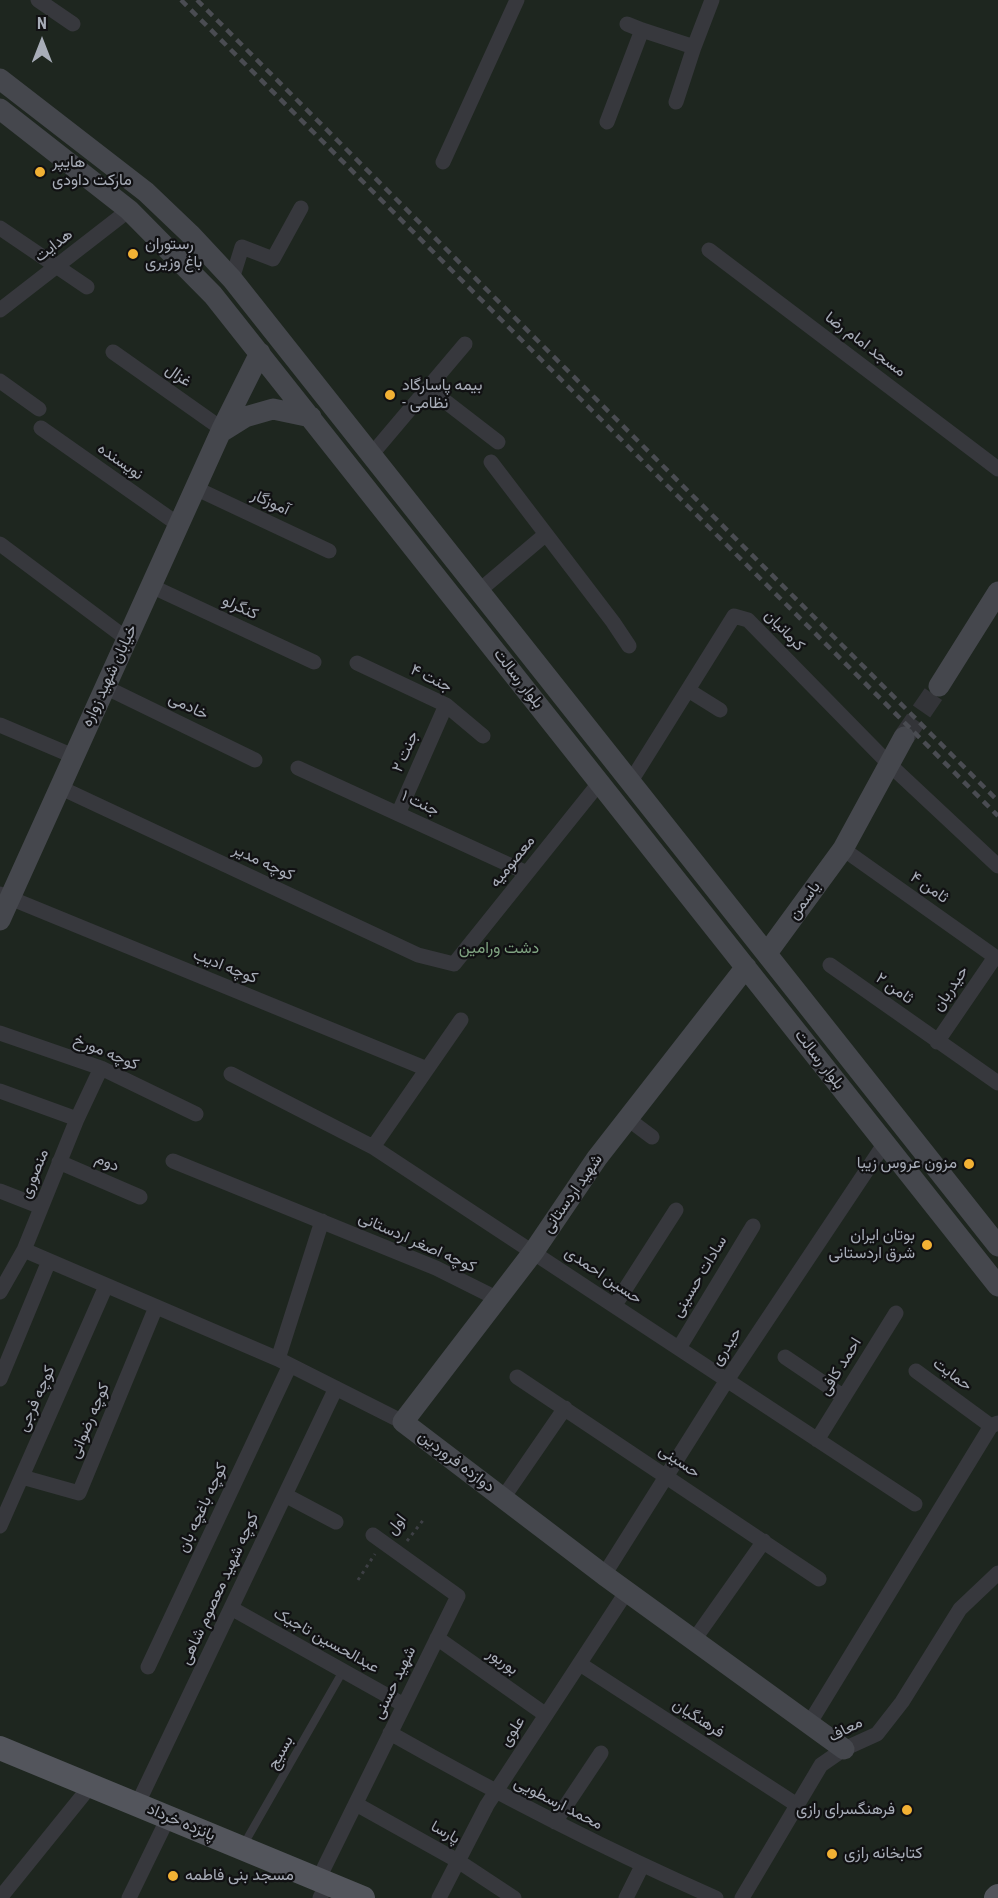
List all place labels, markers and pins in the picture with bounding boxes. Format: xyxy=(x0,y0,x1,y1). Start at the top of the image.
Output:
place label: هایپر مارکت داودی xyxy=(52,153,132,191)
marker: هایپر مارکت داودی xyxy=(33,165,47,179)
place label: رستوران باغ وزیری xyxy=(145,235,202,273)
marker: رستوران باغ وزیری xyxy=(126,247,140,261)
place label: بیمه پاسارگاد - نظامی xyxy=(402,376,483,414)
marker: بیمه پاسارگاد - نظامی xyxy=(383,388,397,402)
place label: مزون عروس زیبا xyxy=(857,1154,957,1174)
marker: مزون عروس زیبا xyxy=(962,1157,976,1171)
place label: بوتان ایران شرق اردستانی xyxy=(828,1226,915,1264)
marker: بوتان ایران شرق اردستانی xyxy=(920,1238,934,1252)
place label: فرهنگسرای رازی xyxy=(796,1800,895,1820)
marker: فرهنگسرای رازی xyxy=(900,1803,914,1817)
place label: کتابخانه رازی xyxy=(844,1844,923,1864)
marker: کتابخانه رازی xyxy=(825,1847,839,1861)
place label: مسجد بنی فاطمه xyxy=(185,1866,294,1886)
marker: مسجد بنی فاطمه xyxy=(166,1869,180,1883)

